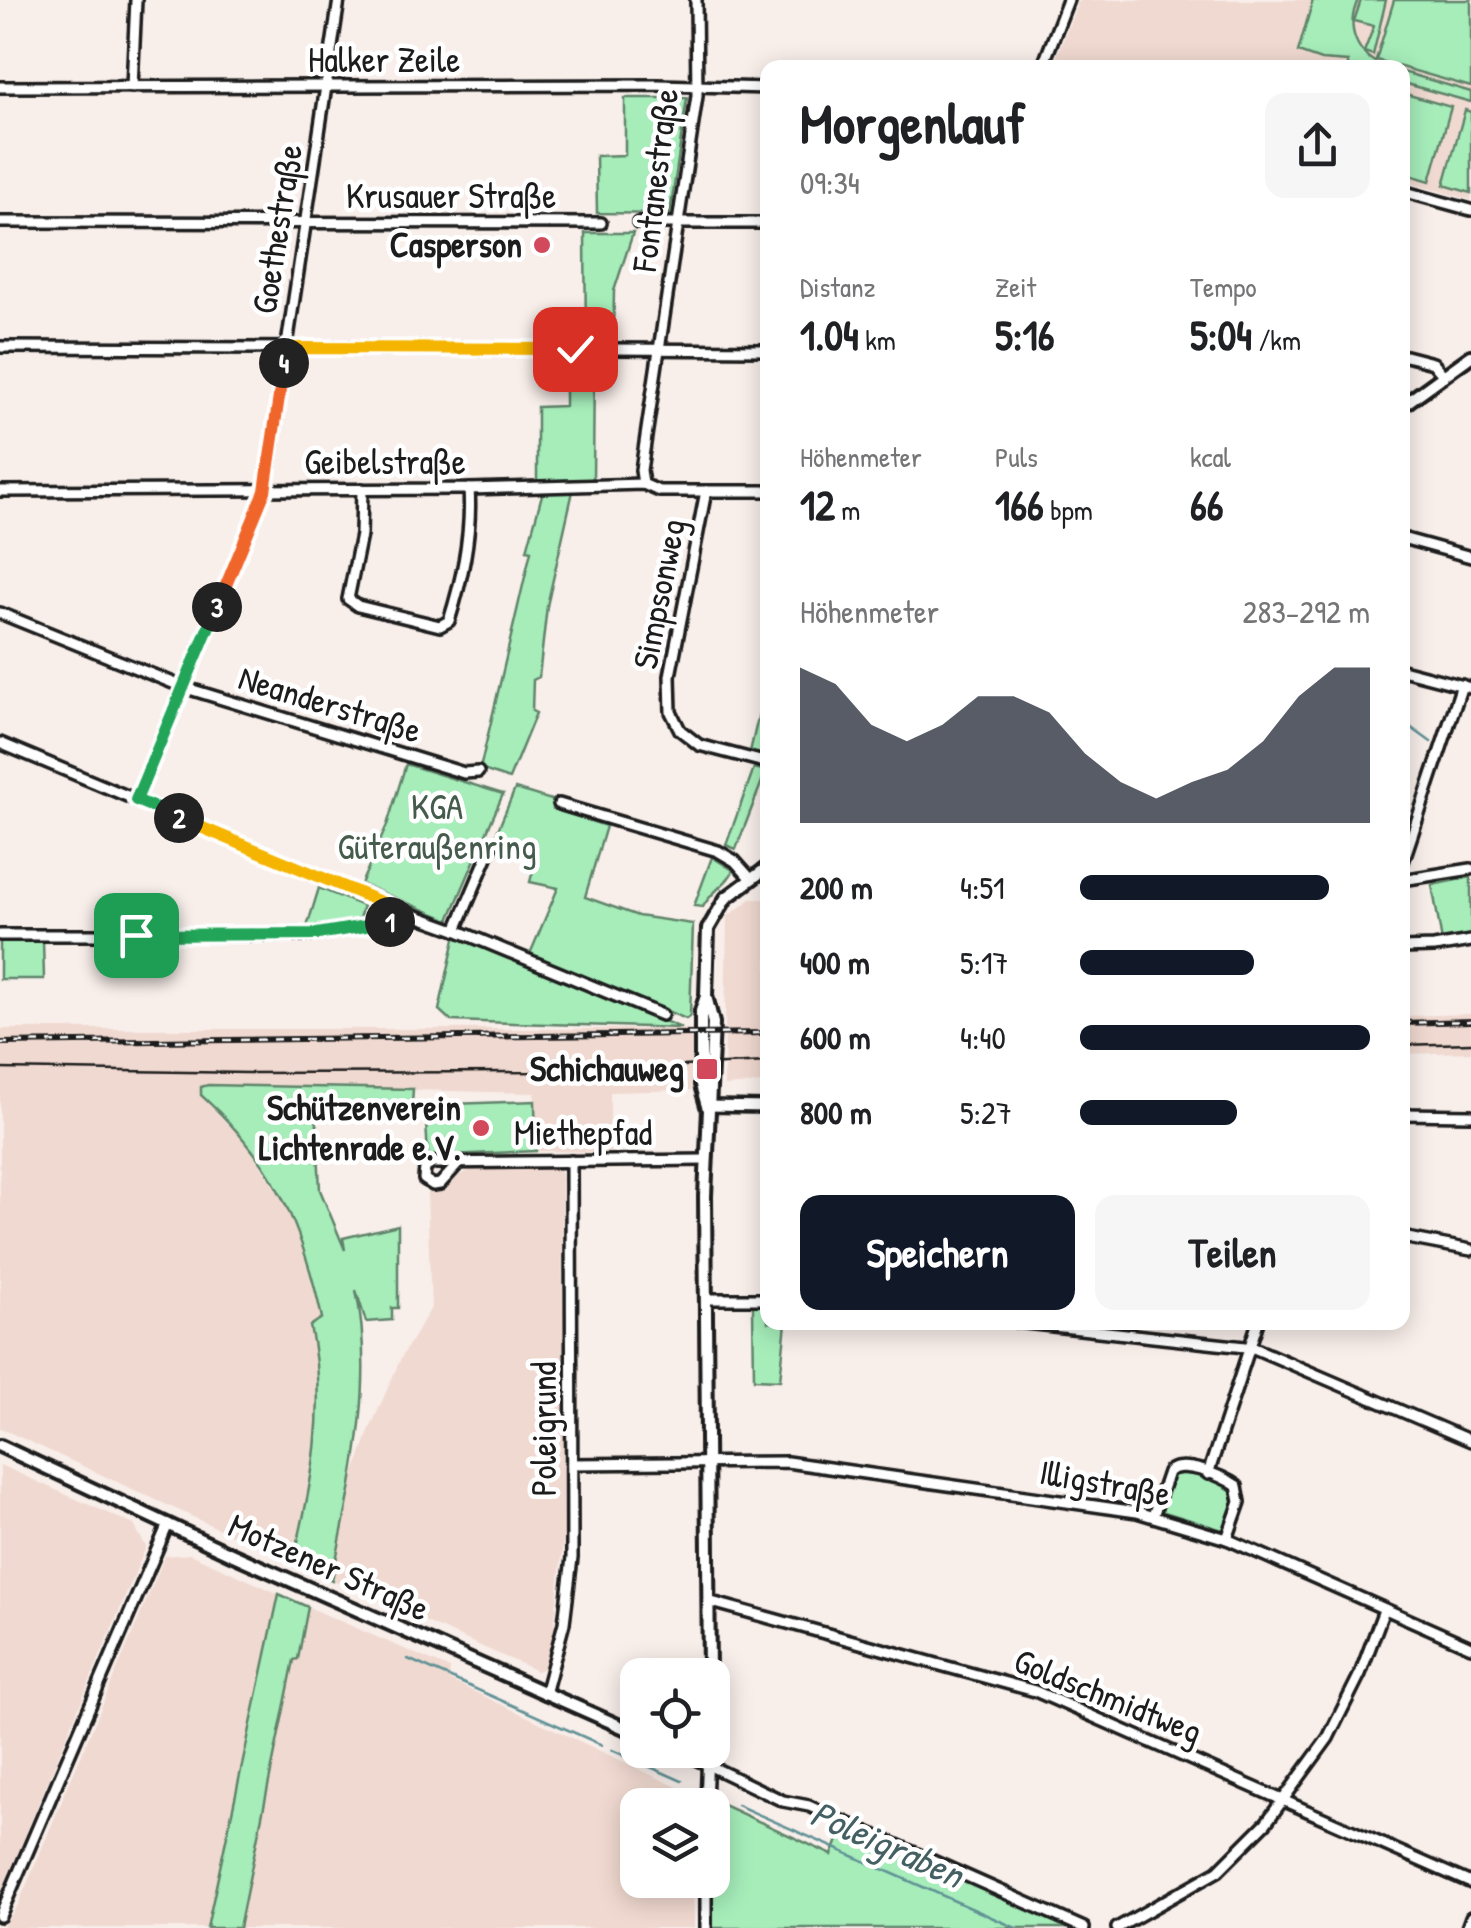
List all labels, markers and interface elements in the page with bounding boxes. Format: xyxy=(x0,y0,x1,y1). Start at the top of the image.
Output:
street label: Halker Zeile xyxy=(308,36,460,83)
street label: Fontanestraße xyxy=(620,86,689,275)
text: Morgenlauf xyxy=(800,86,1025,160)
button: share xyxy=(1265,93,1370,198)
street label: Goethestraße xyxy=(240,141,313,317)
text: 09:34 xyxy=(800,161,860,204)
street label: Krusauer Straße xyxy=(346,172,556,219)
place label: Casperson xyxy=(390,221,522,269)
marker: Casperson xyxy=(531,234,553,256)
text: Distanz xyxy=(800,268,876,306)
text: Zeit xyxy=(995,268,1036,306)
text: Tempo xyxy=(1190,268,1257,306)
text: 1.04 xyxy=(800,306,859,363)
text: 5:16 xyxy=(995,306,1055,363)
text: 5:04 xyxy=(1190,306,1252,363)
pin xyxy=(533,307,618,392)
text: km xyxy=(859,321,896,359)
text: /km xyxy=(1252,321,1301,359)
icon: check xyxy=(548,322,603,377)
pin: 4 xyxy=(259,338,309,388)
text: 4 xyxy=(279,344,289,382)
street label: Geibelstraße xyxy=(304,438,466,485)
text: Höhenmeter xyxy=(800,438,922,476)
text: Puls xyxy=(995,438,1038,476)
text: kcal xyxy=(1190,438,1231,476)
text: 12 xyxy=(800,476,835,533)
text: 166 xyxy=(995,476,1044,533)
text: 66 xyxy=(1190,476,1224,533)
text: m xyxy=(835,491,860,529)
text: bpm xyxy=(1044,491,1093,529)
street label: Simpsonweg xyxy=(621,515,696,673)
pin: 3 xyxy=(192,582,242,632)
text: 3 xyxy=(211,588,223,626)
text: Höhenmeter xyxy=(800,590,939,633)
text: 283–292 m xyxy=(1243,590,1370,633)
street label: Neanderstraße xyxy=(233,654,427,754)
park label: KGA Güteraußenring xyxy=(338,783,536,870)
pin: 2 xyxy=(154,793,204,843)
text: 2 xyxy=(172,799,186,837)
text: 200 m xyxy=(800,866,873,909)
text: 4:51 xyxy=(960,866,1005,909)
pin xyxy=(94,893,179,978)
pin: 1 xyxy=(365,897,415,947)
text: 1 xyxy=(385,903,395,941)
icon: arrive xyxy=(109,908,164,963)
text: 400 m xyxy=(800,941,870,984)
text: 5:17 xyxy=(960,941,1008,984)
text: 600 m xyxy=(800,1016,871,1059)
text: 4:40 xyxy=(960,1016,1006,1059)
place label: Schichauweg xyxy=(530,1045,684,1093)
marker: Schichauweg xyxy=(694,1056,720,1082)
place label: Schützenverein Lichtenrade e.V. xyxy=(259,1084,461,1171)
text: 800 m xyxy=(800,1091,872,1134)
text: 5:27 xyxy=(960,1091,1012,1134)
street label: Miethepfad xyxy=(514,1109,652,1156)
marker: Schützenverein Lichtenrade e.V. xyxy=(470,1117,492,1139)
button: Speichern xyxy=(800,1195,1075,1310)
button: Teilen xyxy=(1095,1195,1370,1310)
street label: Poleigrund xyxy=(520,1362,567,1496)
street label: Illigstraße xyxy=(1036,1448,1174,1517)
street label: Motzener Straße xyxy=(221,1501,437,1632)
street label: Goldschmidtweg xyxy=(1007,1637,1209,1755)
map controls xyxy=(620,1658,730,1898)
button: locate xyxy=(620,1658,730,1768)
water label: Poleigraben xyxy=(803,1786,974,1901)
button: layers xyxy=(620,1788,730,1898)

